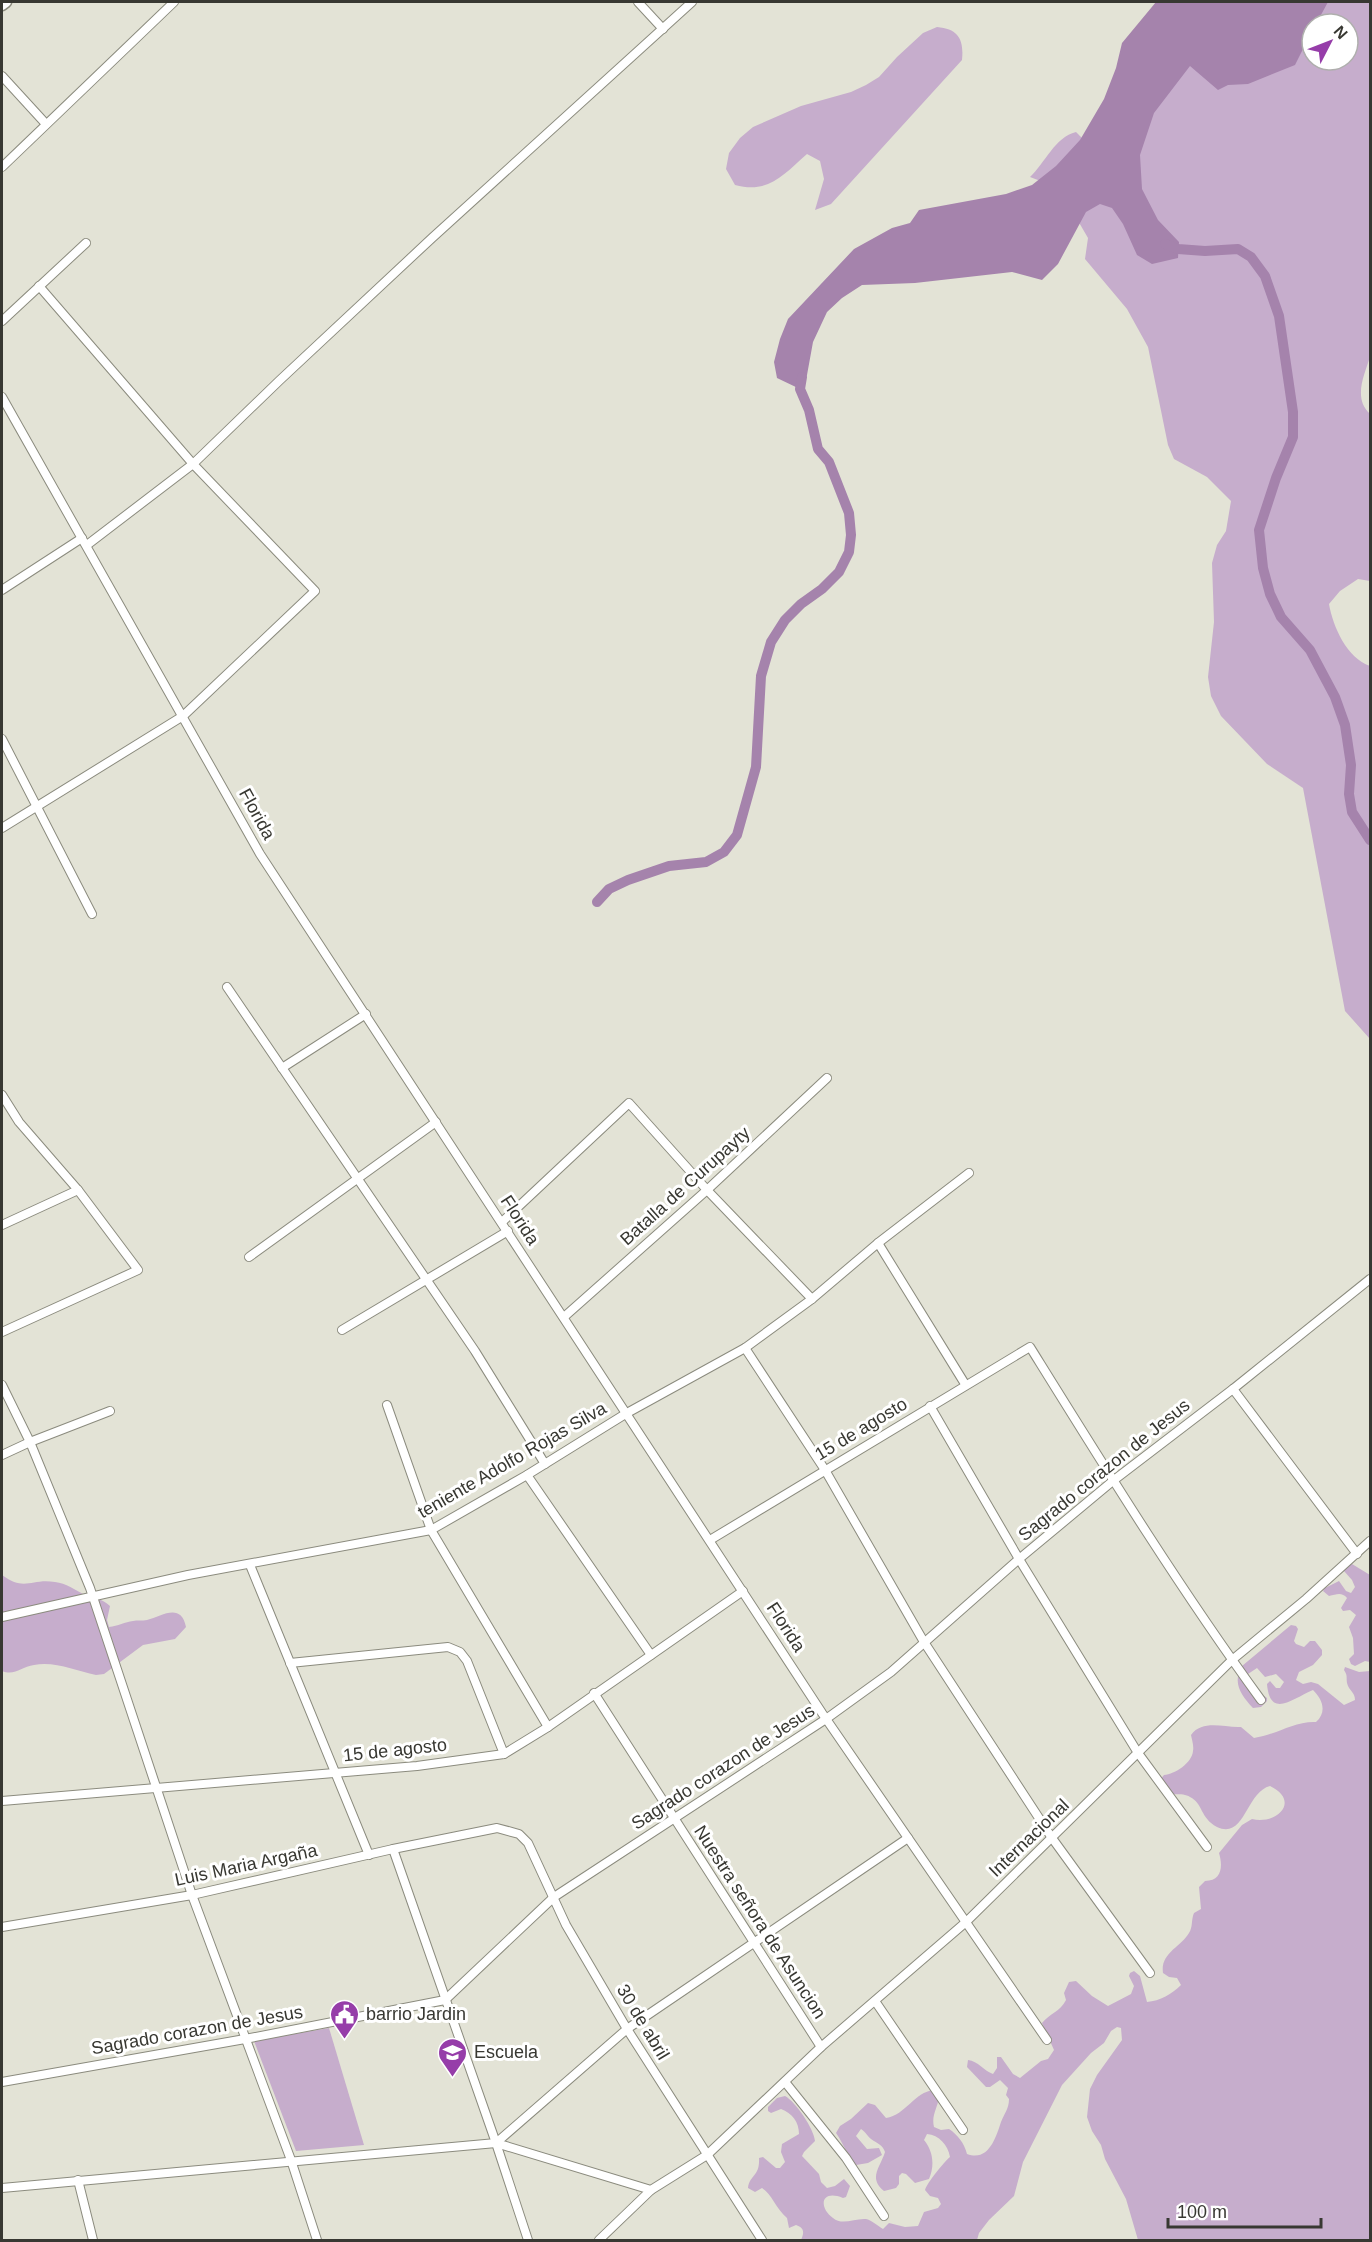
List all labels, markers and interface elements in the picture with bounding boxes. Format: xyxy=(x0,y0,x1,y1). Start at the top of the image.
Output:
north arrow xyxy=(1300,12,1360,72)
text: N xyxy=(1331,22,1351,42)
street label: Florida xyxy=(235,785,280,844)
street label: Batalla de Curupayty xyxy=(616,1123,754,1249)
street label: Florida xyxy=(497,1191,544,1249)
street label: 15 de agosto xyxy=(811,1394,911,1464)
street label: Sagrado corazon de Jesus xyxy=(1014,1395,1194,1545)
street label: teniente Adolfo Rojas Silva xyxy=(414,1397,611,1522)
street label: Florida xyxy=(763,1598,810,1656)
street label: Sagrado corazon de Jesus xyxy=(628,1700,818,1834)
street label: 15 de agosto xyxy=(342,1735,448,1765)
street label: Internacional xyxy=(985,1795,1073,1881)
street label: Nuestra señora de Asuncion xyxy=(690,1822,830,2022)
street label: Luis Maria Argaña xyxy=(173,1840,320,1890)
street label: 30 de abril xyxy=(613,1981,673,2063)
public building icon: barrio Jardin xyxy=(329,1998,361,2040)
street label: Sagrado corazon de Jesus xyxy=(90,2002,304,2058)
place label: barrio Jardin xyxy=(366,2004,466,2024)
school or university icon: Escuela xyxy=(437,2036,469,2078)
place label: Escuela xyxy=(474,2042,539,2062)
scale bar xyxy=(1168,2191,1321,2229)
text: 100 m xyxy=(1177,2202,1227,2222)

